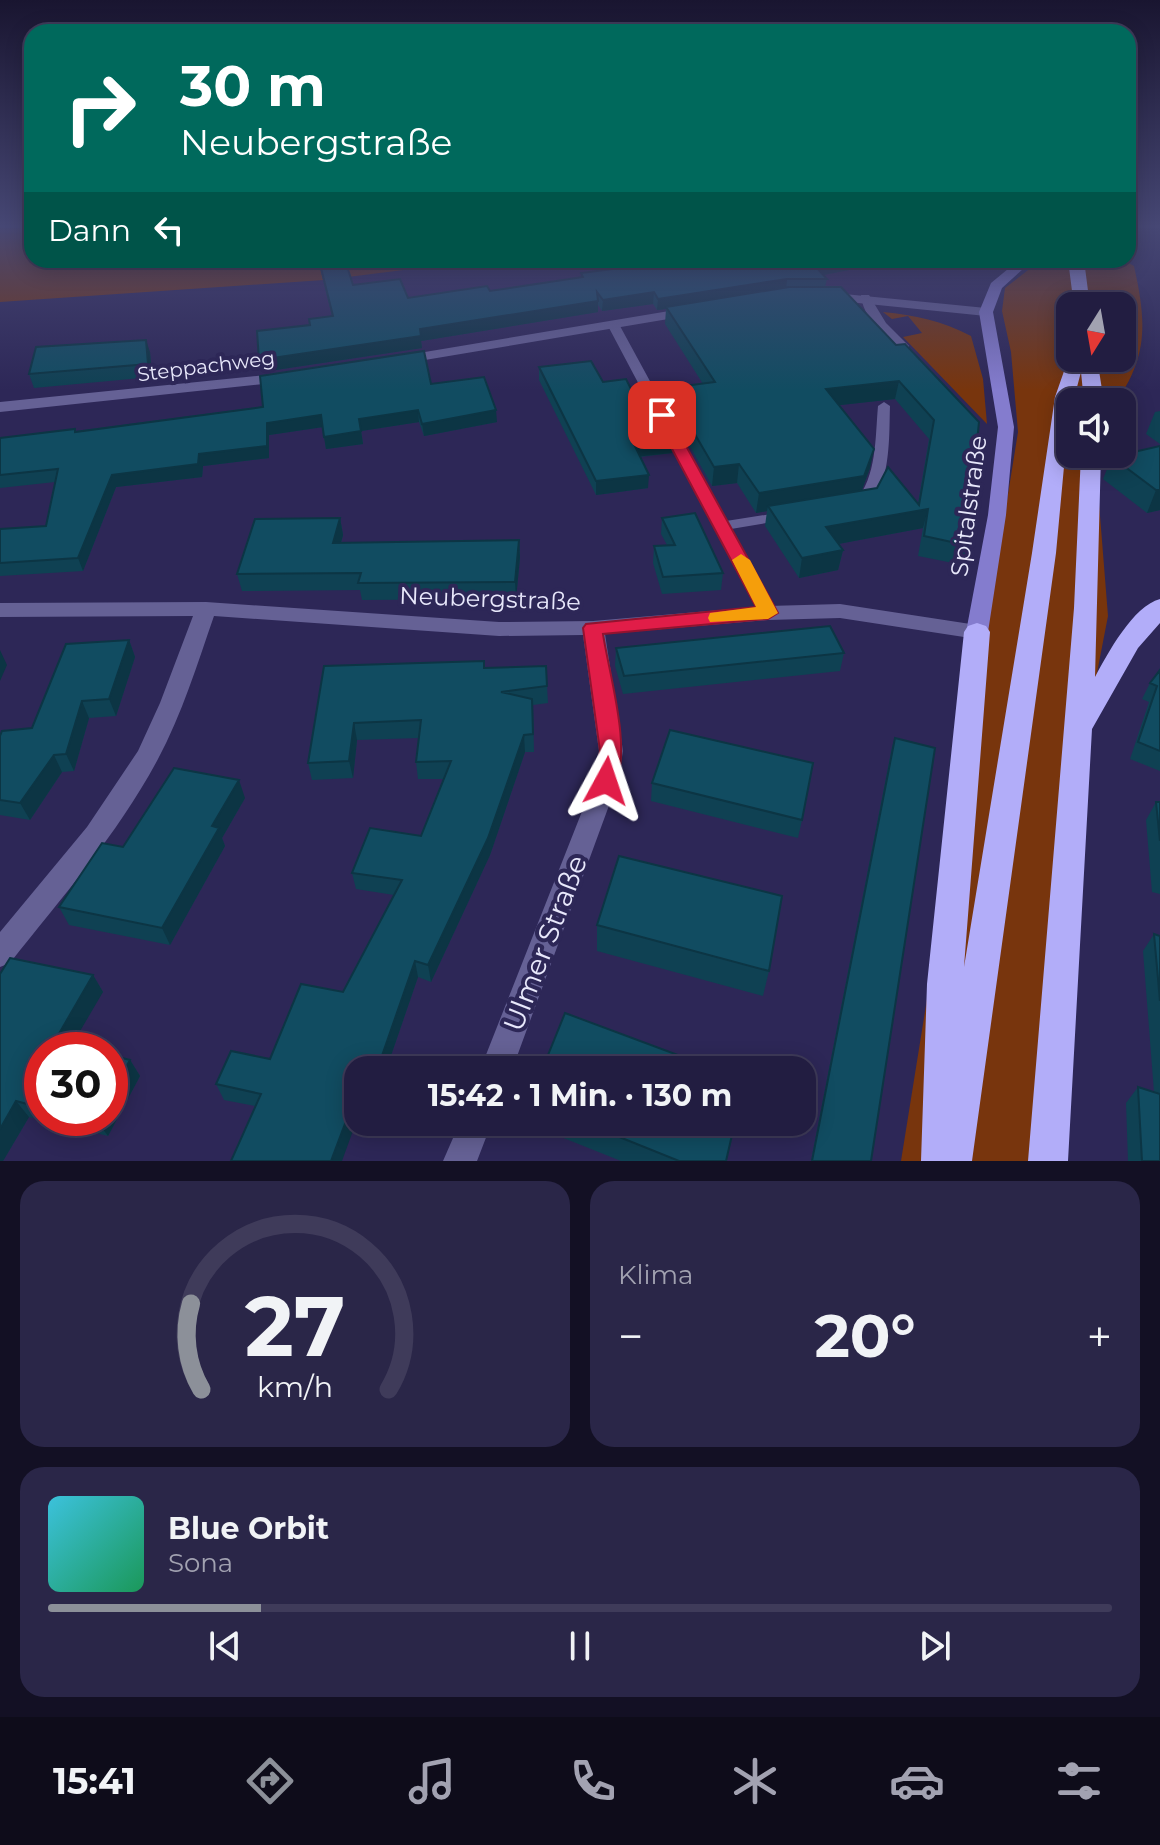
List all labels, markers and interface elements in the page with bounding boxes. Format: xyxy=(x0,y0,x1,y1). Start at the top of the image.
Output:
text: 30 m xyxy=(180,52,326,120)
icon: right xyxy=(48,56,152,160)
text: Neubergstraße xyxy=(180,120,452,164)
icon: left xyxy=(147,208,191,252)
text: Dann xyxy=(48,212,131,249)
north arrow xyxy=(1056,292,1136,372)
map controls xyxy=(1056,292,1136,468)
street label: Steppachweg xyxy=(136,346,276,386)
pin xyxy=(628,381,696,449)
button: sound xyxy=(1056,388,1136,468)
icon: arrive xyxy=(640,393,684,437)
street label: Spitalstraße xyxy=(944,434,993,578)
street label: Neubergstraße xyxy=(399,581,581,616)
position arrow xyxy=(564,739,648,823)
street label: Ulmer Straße xyxy=(496,850,594,1036)
speed limit sign: 30 xyxy=(24,1032,128,1136)
text: 15:42 · 1 Min. · 130 m xyxy=(428,1077,732,1114)
text: Klima xyxy=(618,1259,693,1291)
text: 27 xyxy=(245,1275,345,1377)
text: 20° xyxy=(814,1299,916,1372)
text: − xyxy=(618,1309,643,1363)
text: + xyxy=(1087,1309,1112,1363)
text: km/h xyxy=(257,1369,333,1404)
text: Blue Orbit xyxy=(168,1510,329,1547)
text: Sona xyxy=(168,1547,233,1579)
icon: previous xyxy=(203,1624,247,1668)
icon: pause xyxy=(558,1624,602,1668)
icon: next xyxy=(913,1624,957,1668)
icon: directions xyxy=(242,1753,298,1809)
icon: music xyxy=(404,1753,460,1809)
icon: phone xyxy=(565,1753,621,1809)
icon: climate xyxy=(727,1753,783,1809)
icon: car xyxy=(889,1753,945,1809)
icon: filters xyxy=(1051,1753,1107,1809)
text: 15:41 xyxy=(53,1759,136,1803)

